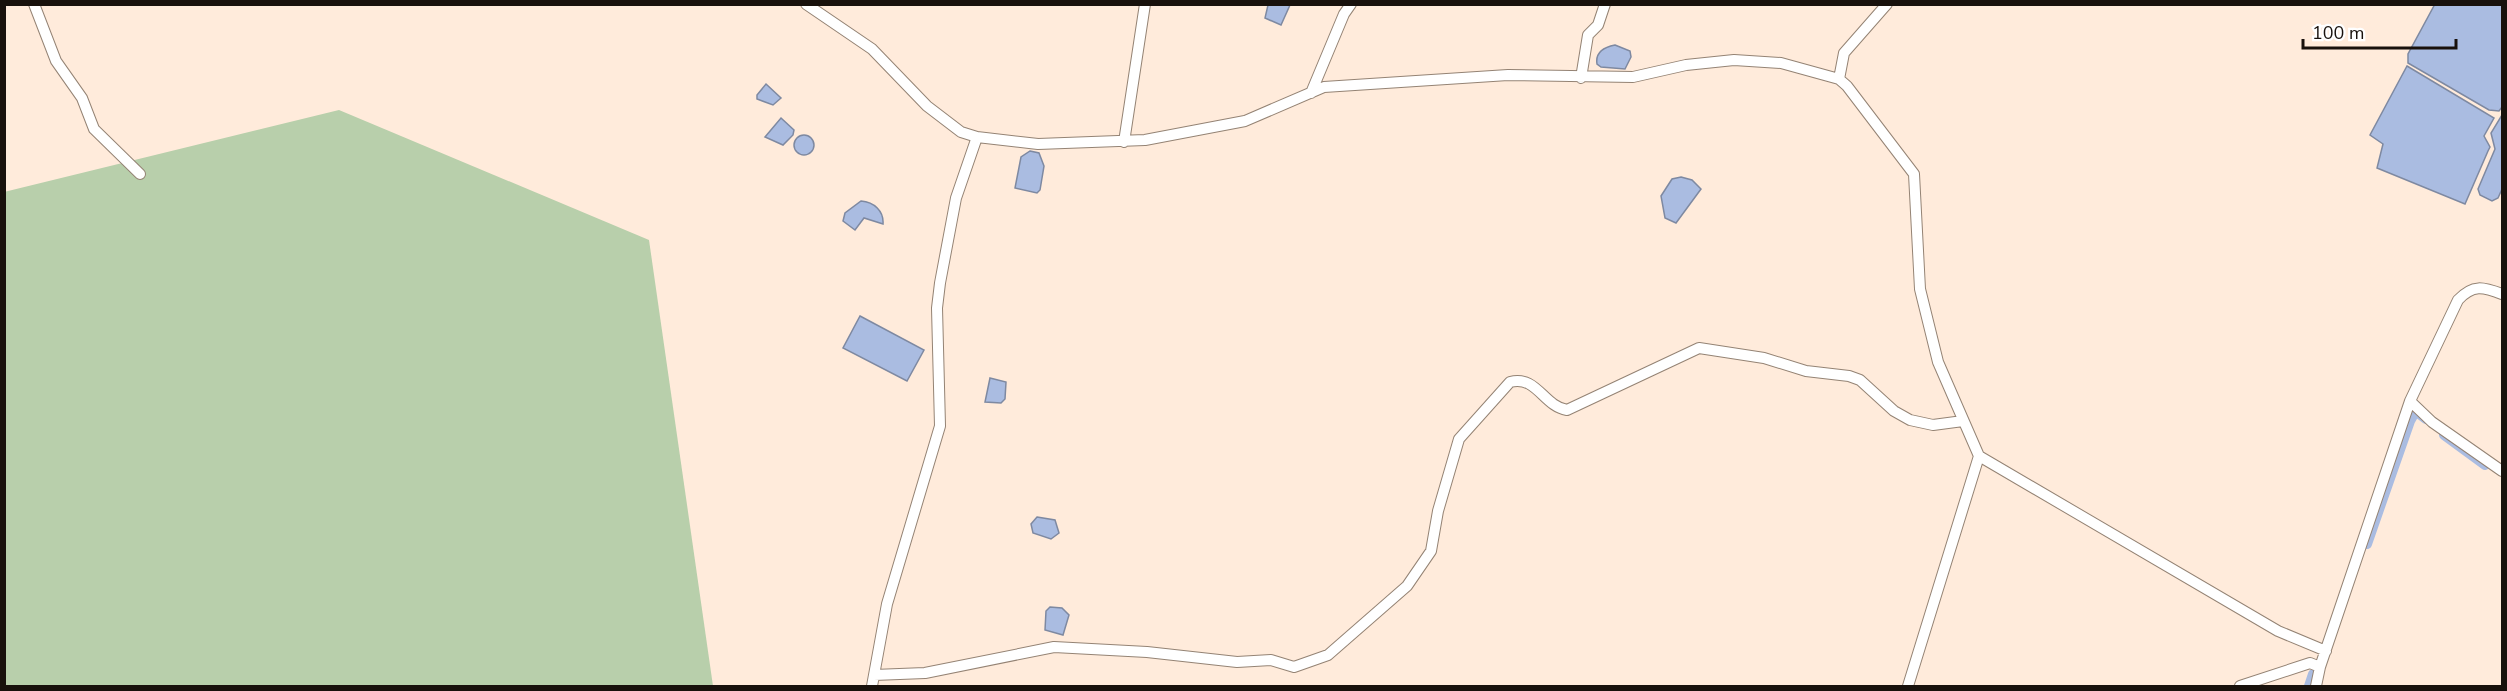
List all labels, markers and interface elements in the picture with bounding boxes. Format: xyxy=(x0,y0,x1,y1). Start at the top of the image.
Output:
scale bar xyxy=(2303,12,2456,50)
text: 100 m xyxy=(2312,21,2364,45)

